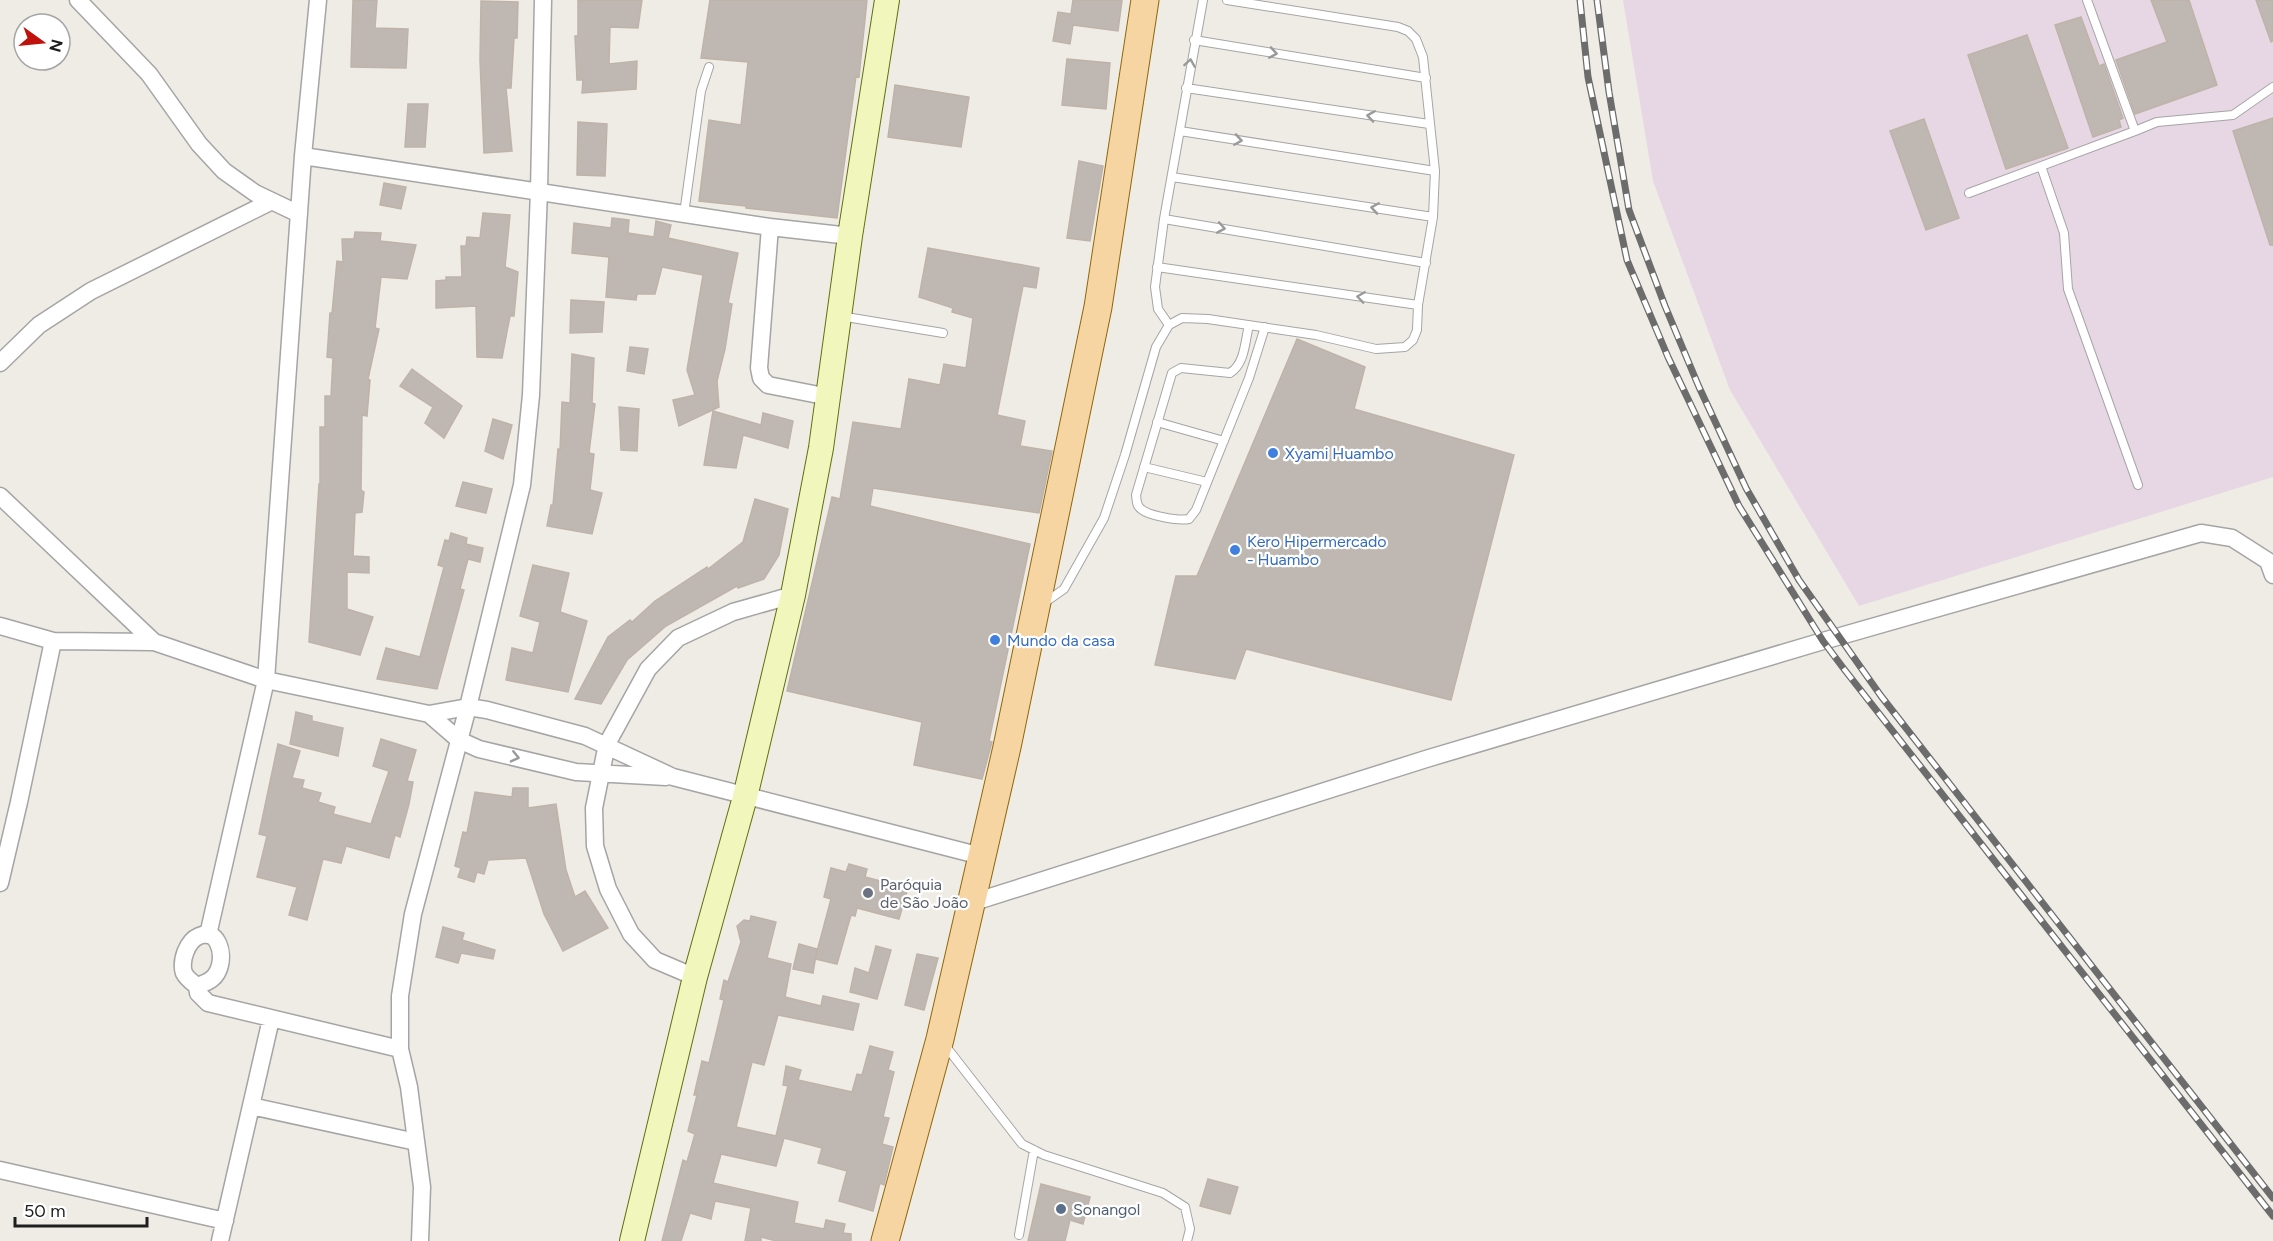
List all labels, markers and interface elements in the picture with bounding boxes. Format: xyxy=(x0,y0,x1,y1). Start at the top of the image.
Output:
north arrow xyxy=(12,12,72,72)
text: N xyxy=(45,37,67,54)
one-way arrow xyxy=(1267,46,1277,59)
one-way arrow xyxy=(1184,58,1196,68)
one-way arrow xyxy=(1367,110,1376,122)
one-way arrow xyxy=(1233,134,1242,146)
one-way arrow xyxy=(1371,202,1380,214)
one-way arrow xyxy=(1217,222,1226,234)
one-way arrow xyxy=(1356,291,1365,303)
place label: Xyami Huambo xyxy=(1285,444,1394,463)
marker: Xyami Huambo xyxy=(1266,446,1280,460)
place label: Kero Hipermercado - Huambo xyxy=(1247,532,1387,569)
marker: Kero Hipermercado - Huambo xyxy=(1228,543,1242,557)
place label: Mundo da casa xyxy=(1007,631,1115,650)
marker: Mundo da casa xyxy=(988,633,1002,647)
one-way arrow xyxy=(510,750,520,763)
place label: Paróquia de São João xyxy=(880,875,968,912)
marker: Paróquia de São João xyxy=(861,886,875,900)
scale bar xyxy=(15,1190,147,1228)
text: 50 m xyxy=(24,1200,66,1222)
place label: Sonangol xyxy=(1073,1200,1140,1219)
marker: Sonangol xyxy=(1054,1202,1068,1216)

